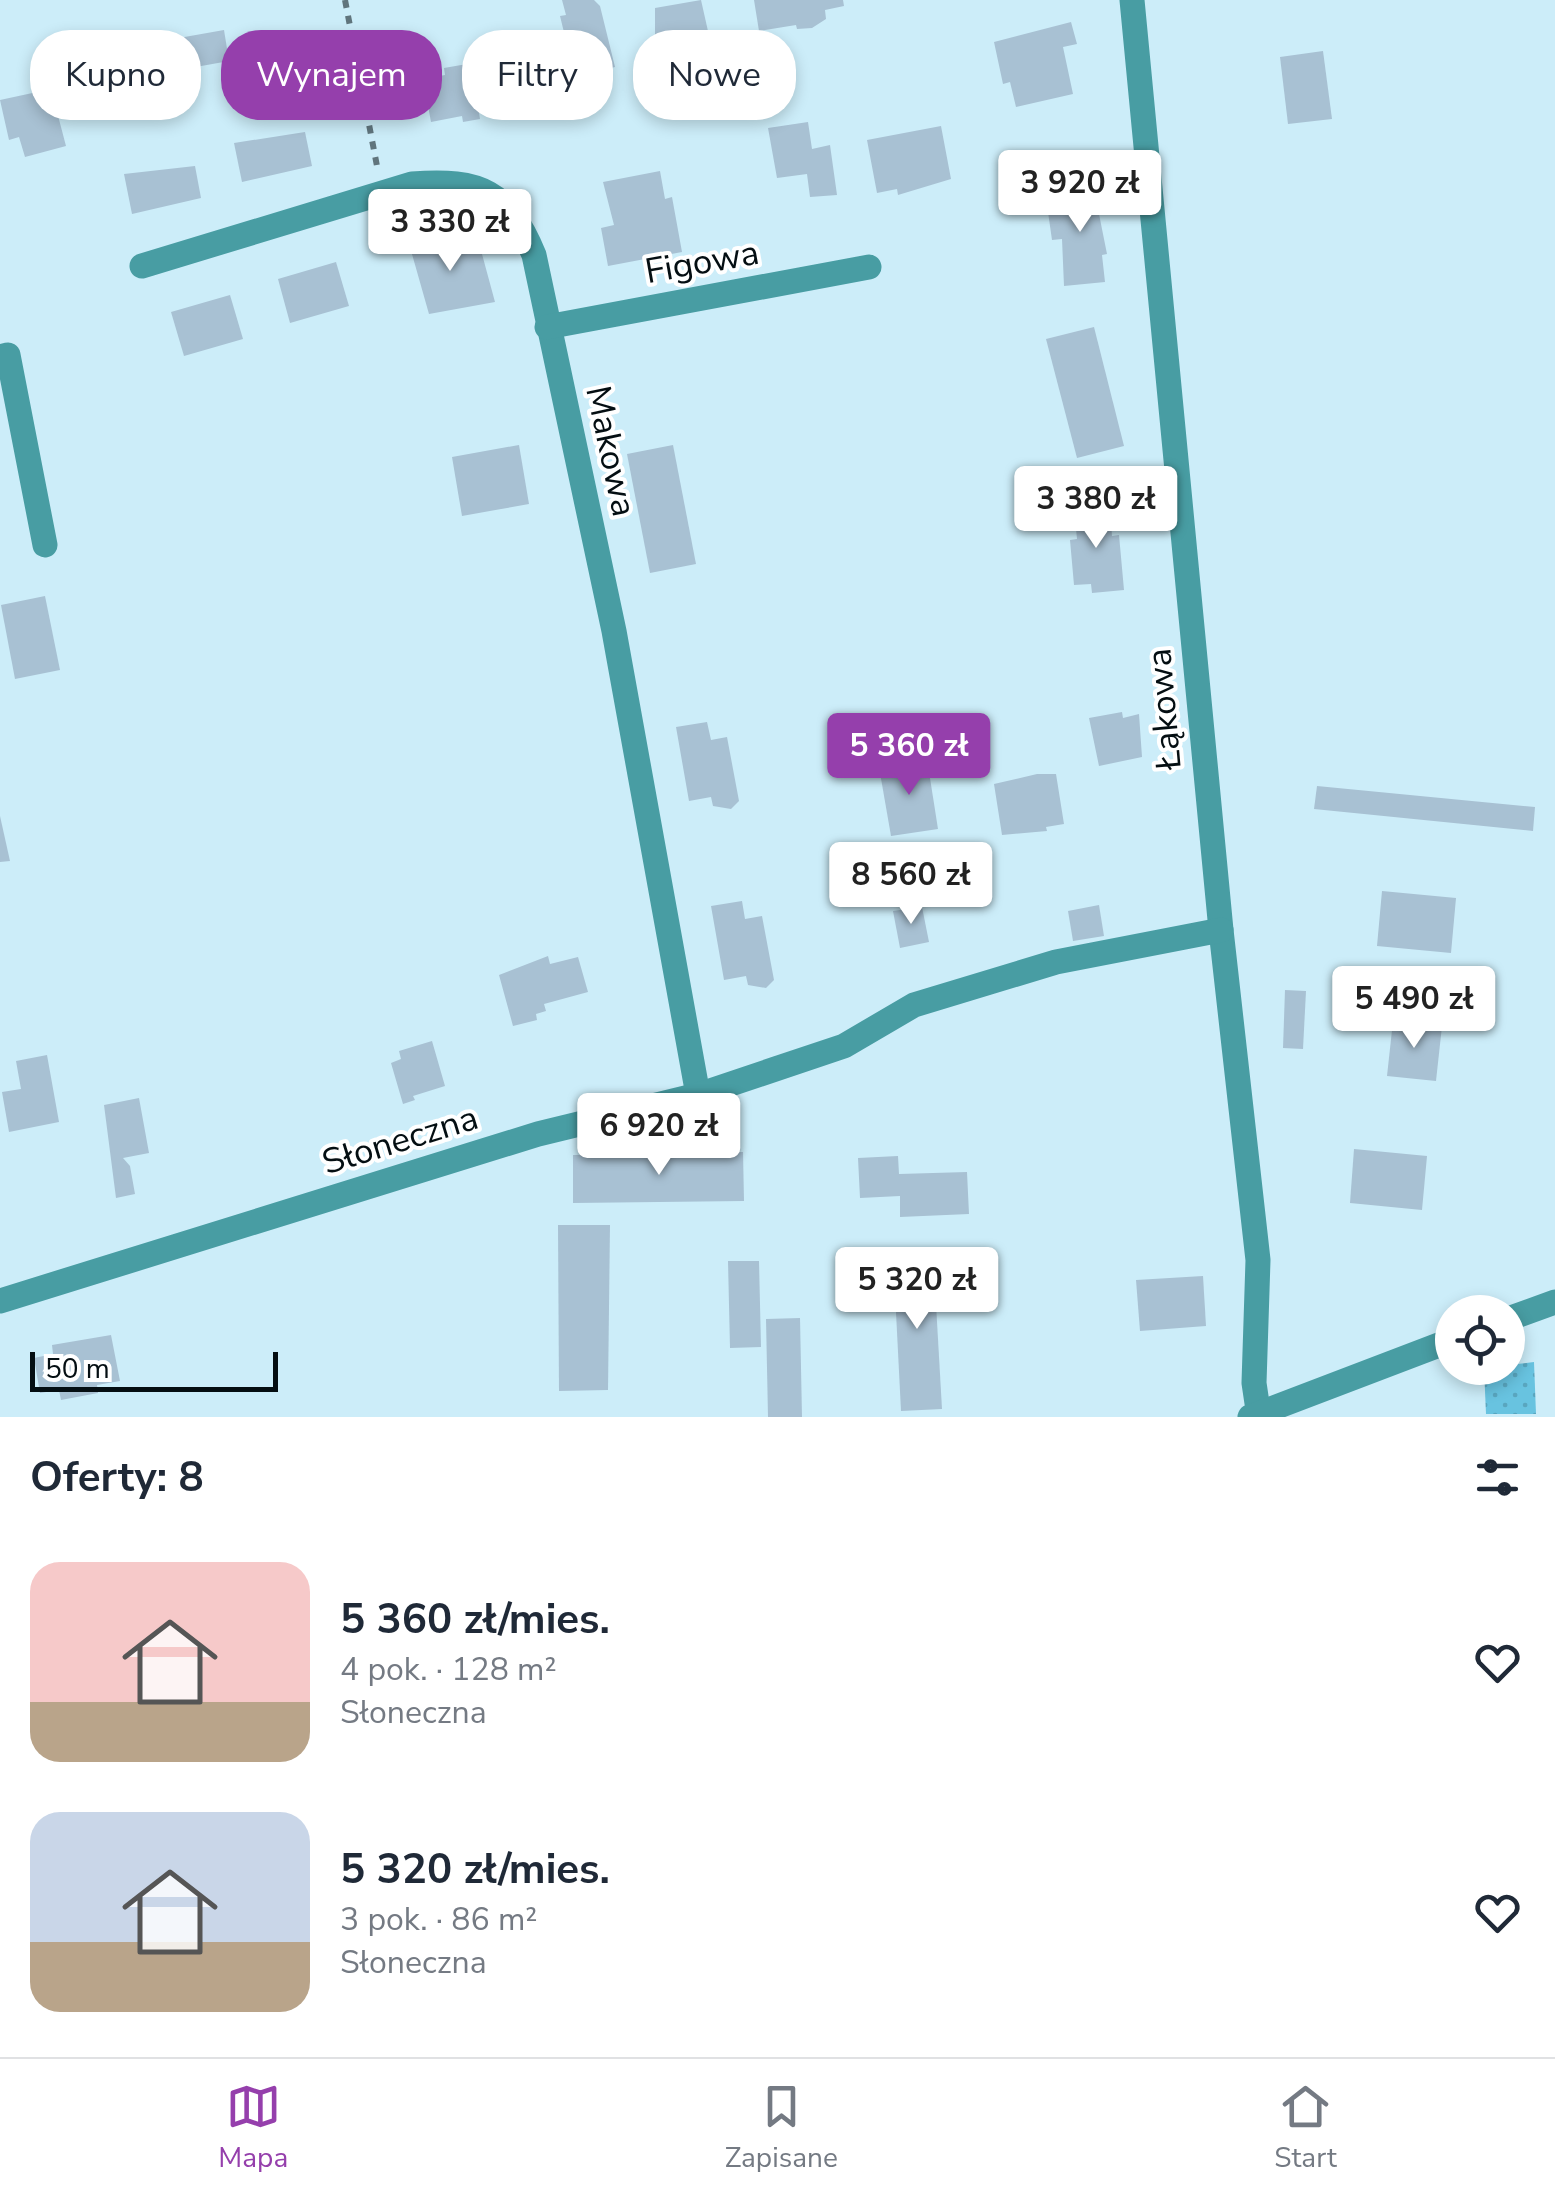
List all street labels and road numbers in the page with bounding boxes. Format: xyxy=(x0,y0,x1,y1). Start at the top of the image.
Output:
street label: Figowa xyxy=(641,229,763,295)
street label: Makowa xyxy=(574,381,648,521)
street label: Łąkowa xyxy=(1135,646,1193,773)
street label: Słoneczna xyxy=(316,1094,484,1186)

